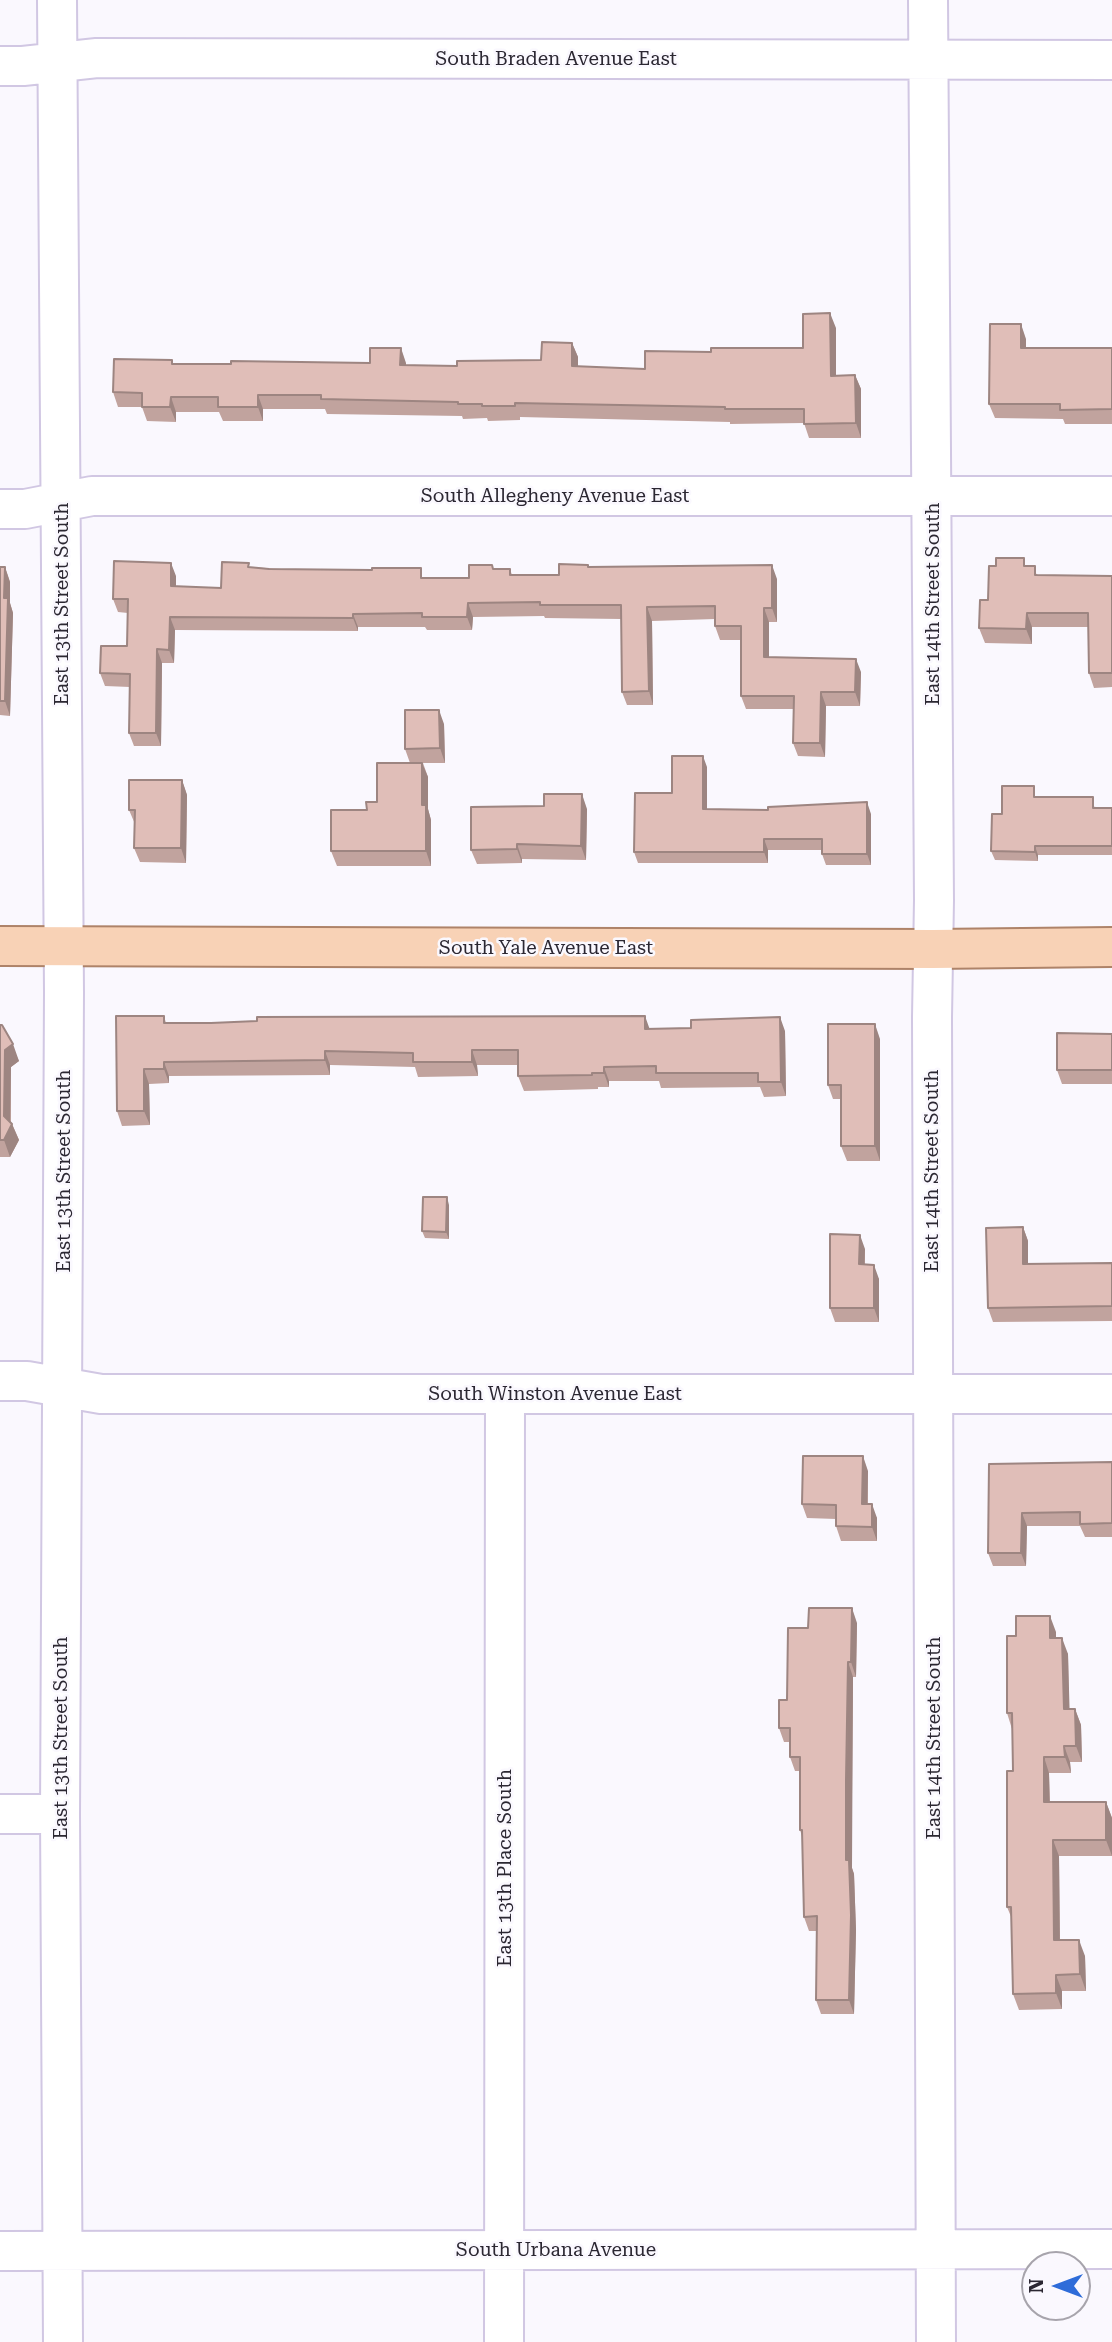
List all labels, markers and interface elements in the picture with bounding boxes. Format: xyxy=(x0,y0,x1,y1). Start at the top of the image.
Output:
street label: South Braden Avenue East xyxy=(435,48,677,70)
street label: South Allegheny Avenue East xyxy=(421,485,689,507)
street label: East 13th Street South xyxy=(51,502,73,706)
street label: East 14th Street South xyxy=(922,502,944,706)
street label: South Yale Avenue East xyxy=(439,937,653,959)
street label: East 13th Street South xyxy=(53,1069,75,1273)
street label: East 14th Street South xyxy=(921,1069,943,1273)
street label: South Winston Avenue East xyxy=(428,1383,682,1405)
street label: East 13th Street South xyxy=(50,1636,72,1840)
street label: East 14th Street South xyxy=(923,1636,945,1840)
street label: East 13th Place South xyxy=(494,1769,516,1967)
street label: South Urbana Avenue xyxy=(456,2239,656,2261)
north arrow xyxy=(1021,2251,1091,2321)
text: N xyxy=(1025,2279,1048,2293)

